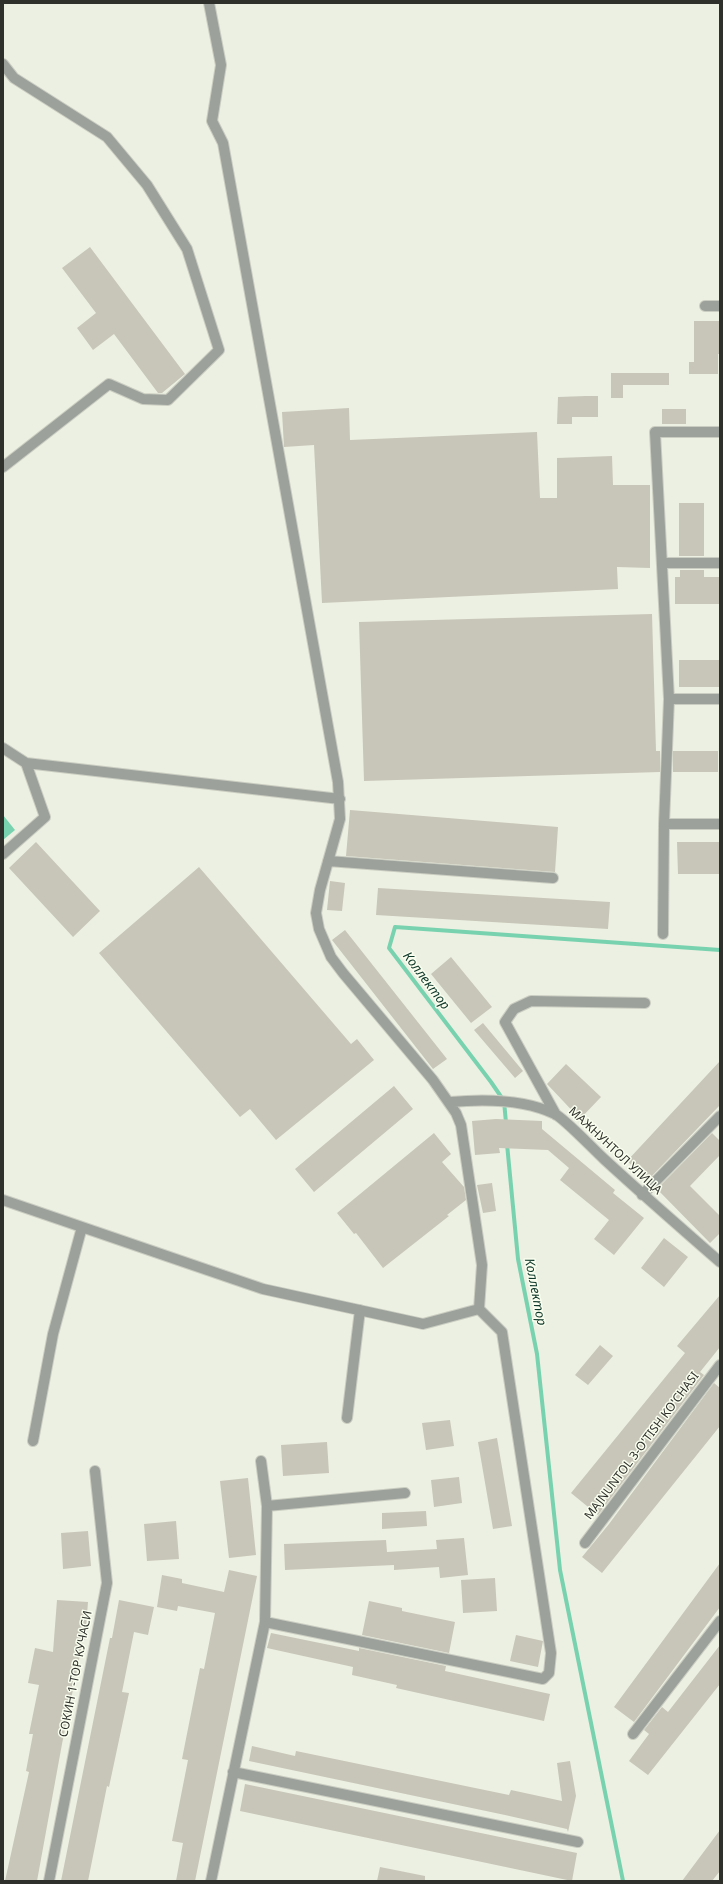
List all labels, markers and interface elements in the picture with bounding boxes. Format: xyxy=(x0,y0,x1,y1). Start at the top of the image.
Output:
water label: Коллектор xyxy=(399,949,453,1013)
street label: МАЖНУНТОЛ УЛИЦА xyxy=(566,1104,664,1198)
water label: Коллектор xyxy=(521,1257,549,1327)
street label: MAJNUNTOL 3-O'TISH KO'CHASI xyxy=(582,1369,702,1523)
street label: СОКИН 1-ТОР KУЧАСИ xyxy=(57,1610,95,1738)

